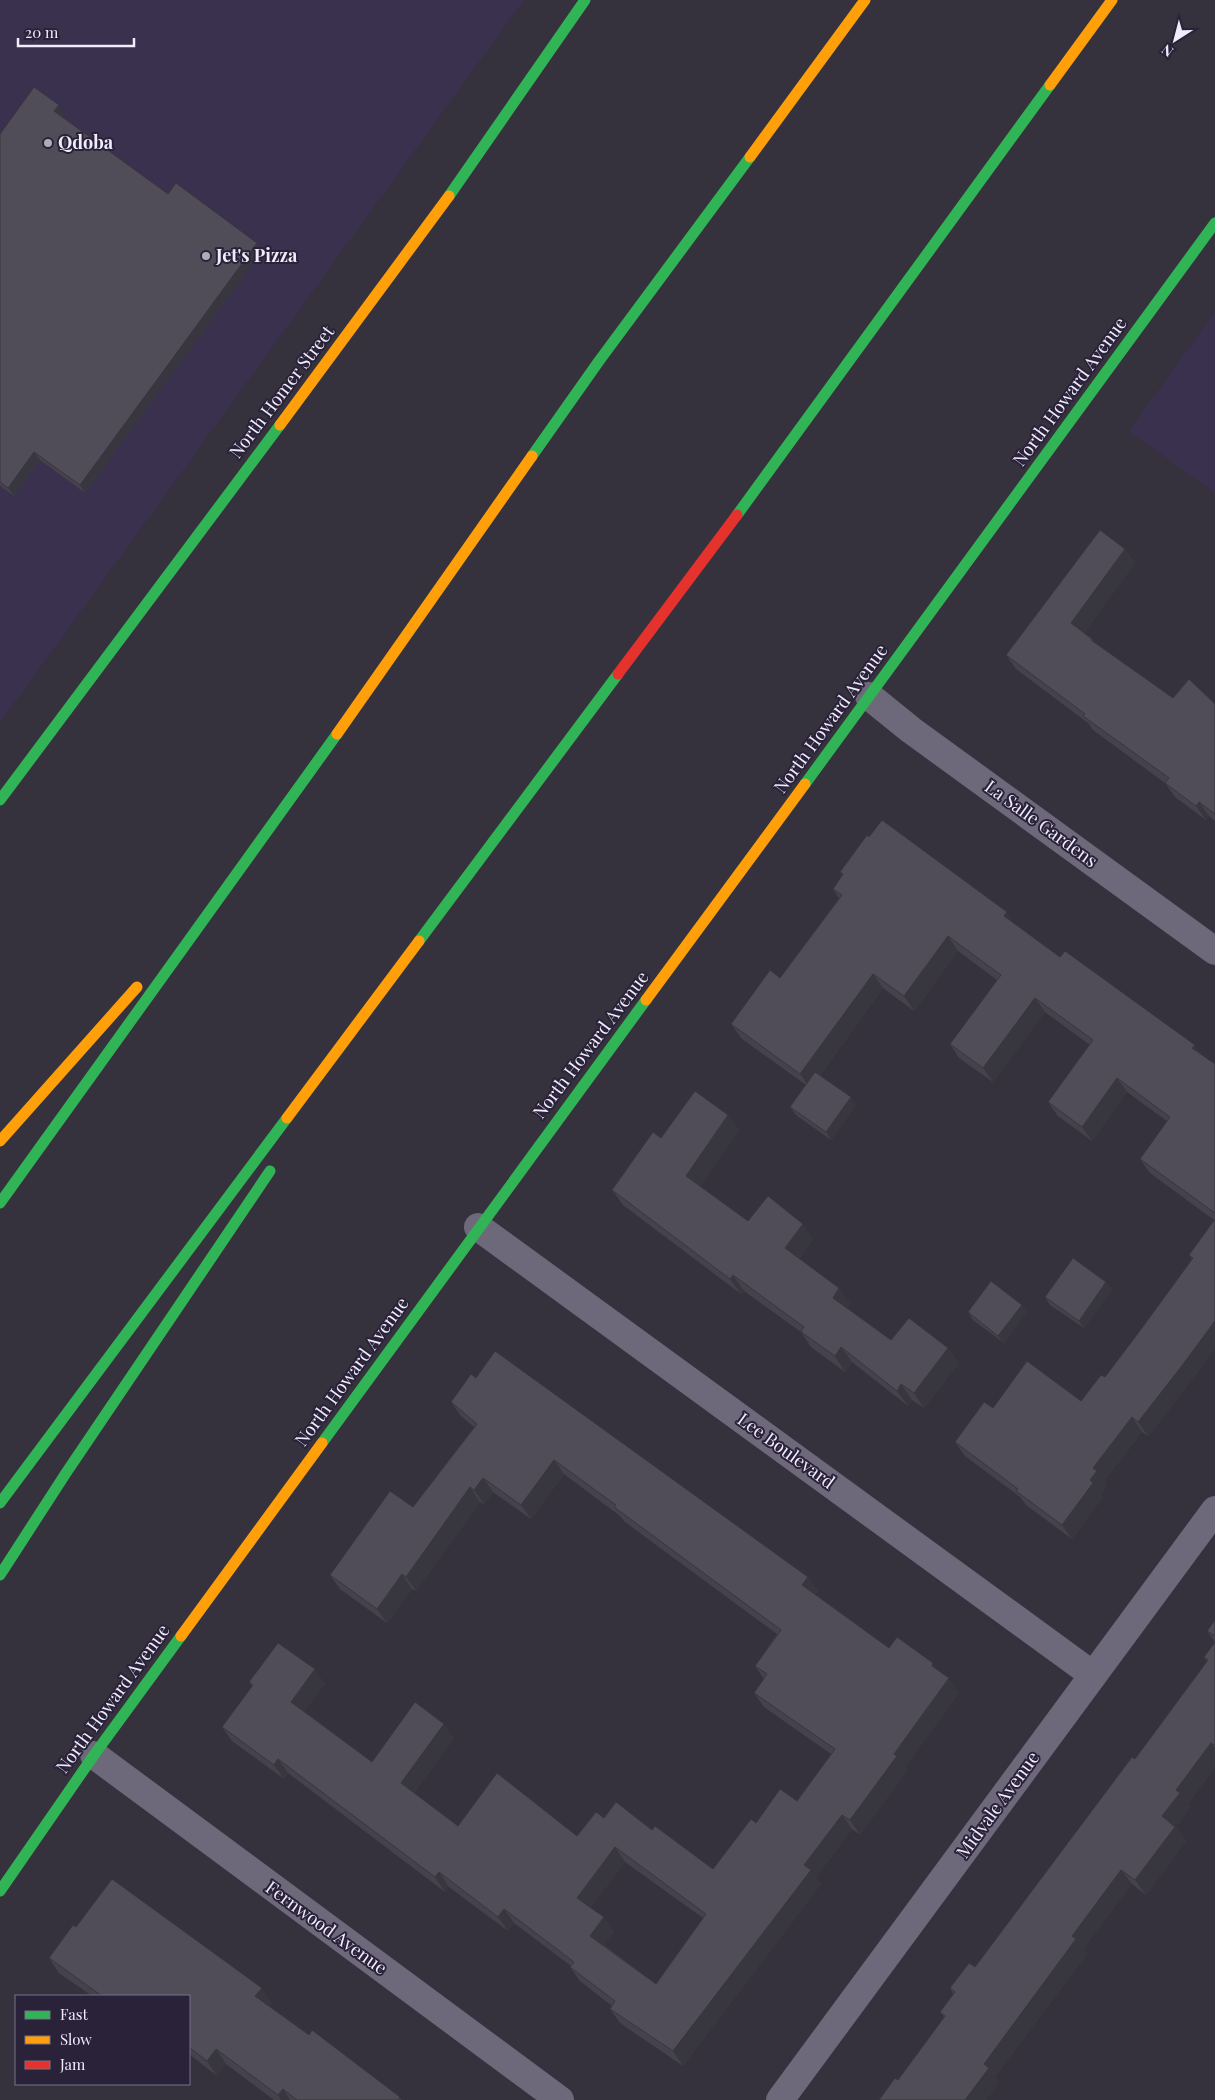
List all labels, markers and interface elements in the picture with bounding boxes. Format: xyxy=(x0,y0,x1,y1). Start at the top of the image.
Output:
scale bar xyxy=(18,15,134,47)
north arrow xyxy=(1150,15,1200,65)
text: 20 m xyxy=(25,22,59,42)
text: N xyxy=(1157,40,1177,62)
place label: Qdoba xyxy=(58,130,114,154)
marker: Qdoba xyxy=(42,137,54,149)
place label: Jet's Pizza xyxy=(215,243,298,267)
marker: Jet's Pizza xyxy=(200,250,212,262)
street label: North Howard Avenue xyxy=(1007,312,1131,471)
street label: North Homer Street xyxy=(223,320,339,463)
street label: North Howard Avenue xyxy=(768,639,892,798)
street label: La Salle Gardens xyxy=(980,774,1103,872)
street label: North Howard Avenue xyxy=(527,966,654,1123)
street label: North Howard Avenue xyxy=(289,1292,413,1451)
street label: Lee Boulevard xyxy=(733,1407,840,1494)
street label: North Howard Avenue xyxy=(50,1619,174,1778)
street label: Midvale Avenue xyxy=(950,1746,1044,1863)
street label: Fernwood Avenue xyxy=(261,1875,392,1979)
legend xyxy=(15,1995,190,2085)
text: Fast xyxy=(60,2004,89,2024)
text: Slow xyxy=(60,2029,92,2049)
text: Jam xyxy=(59,2054,86,2074)

